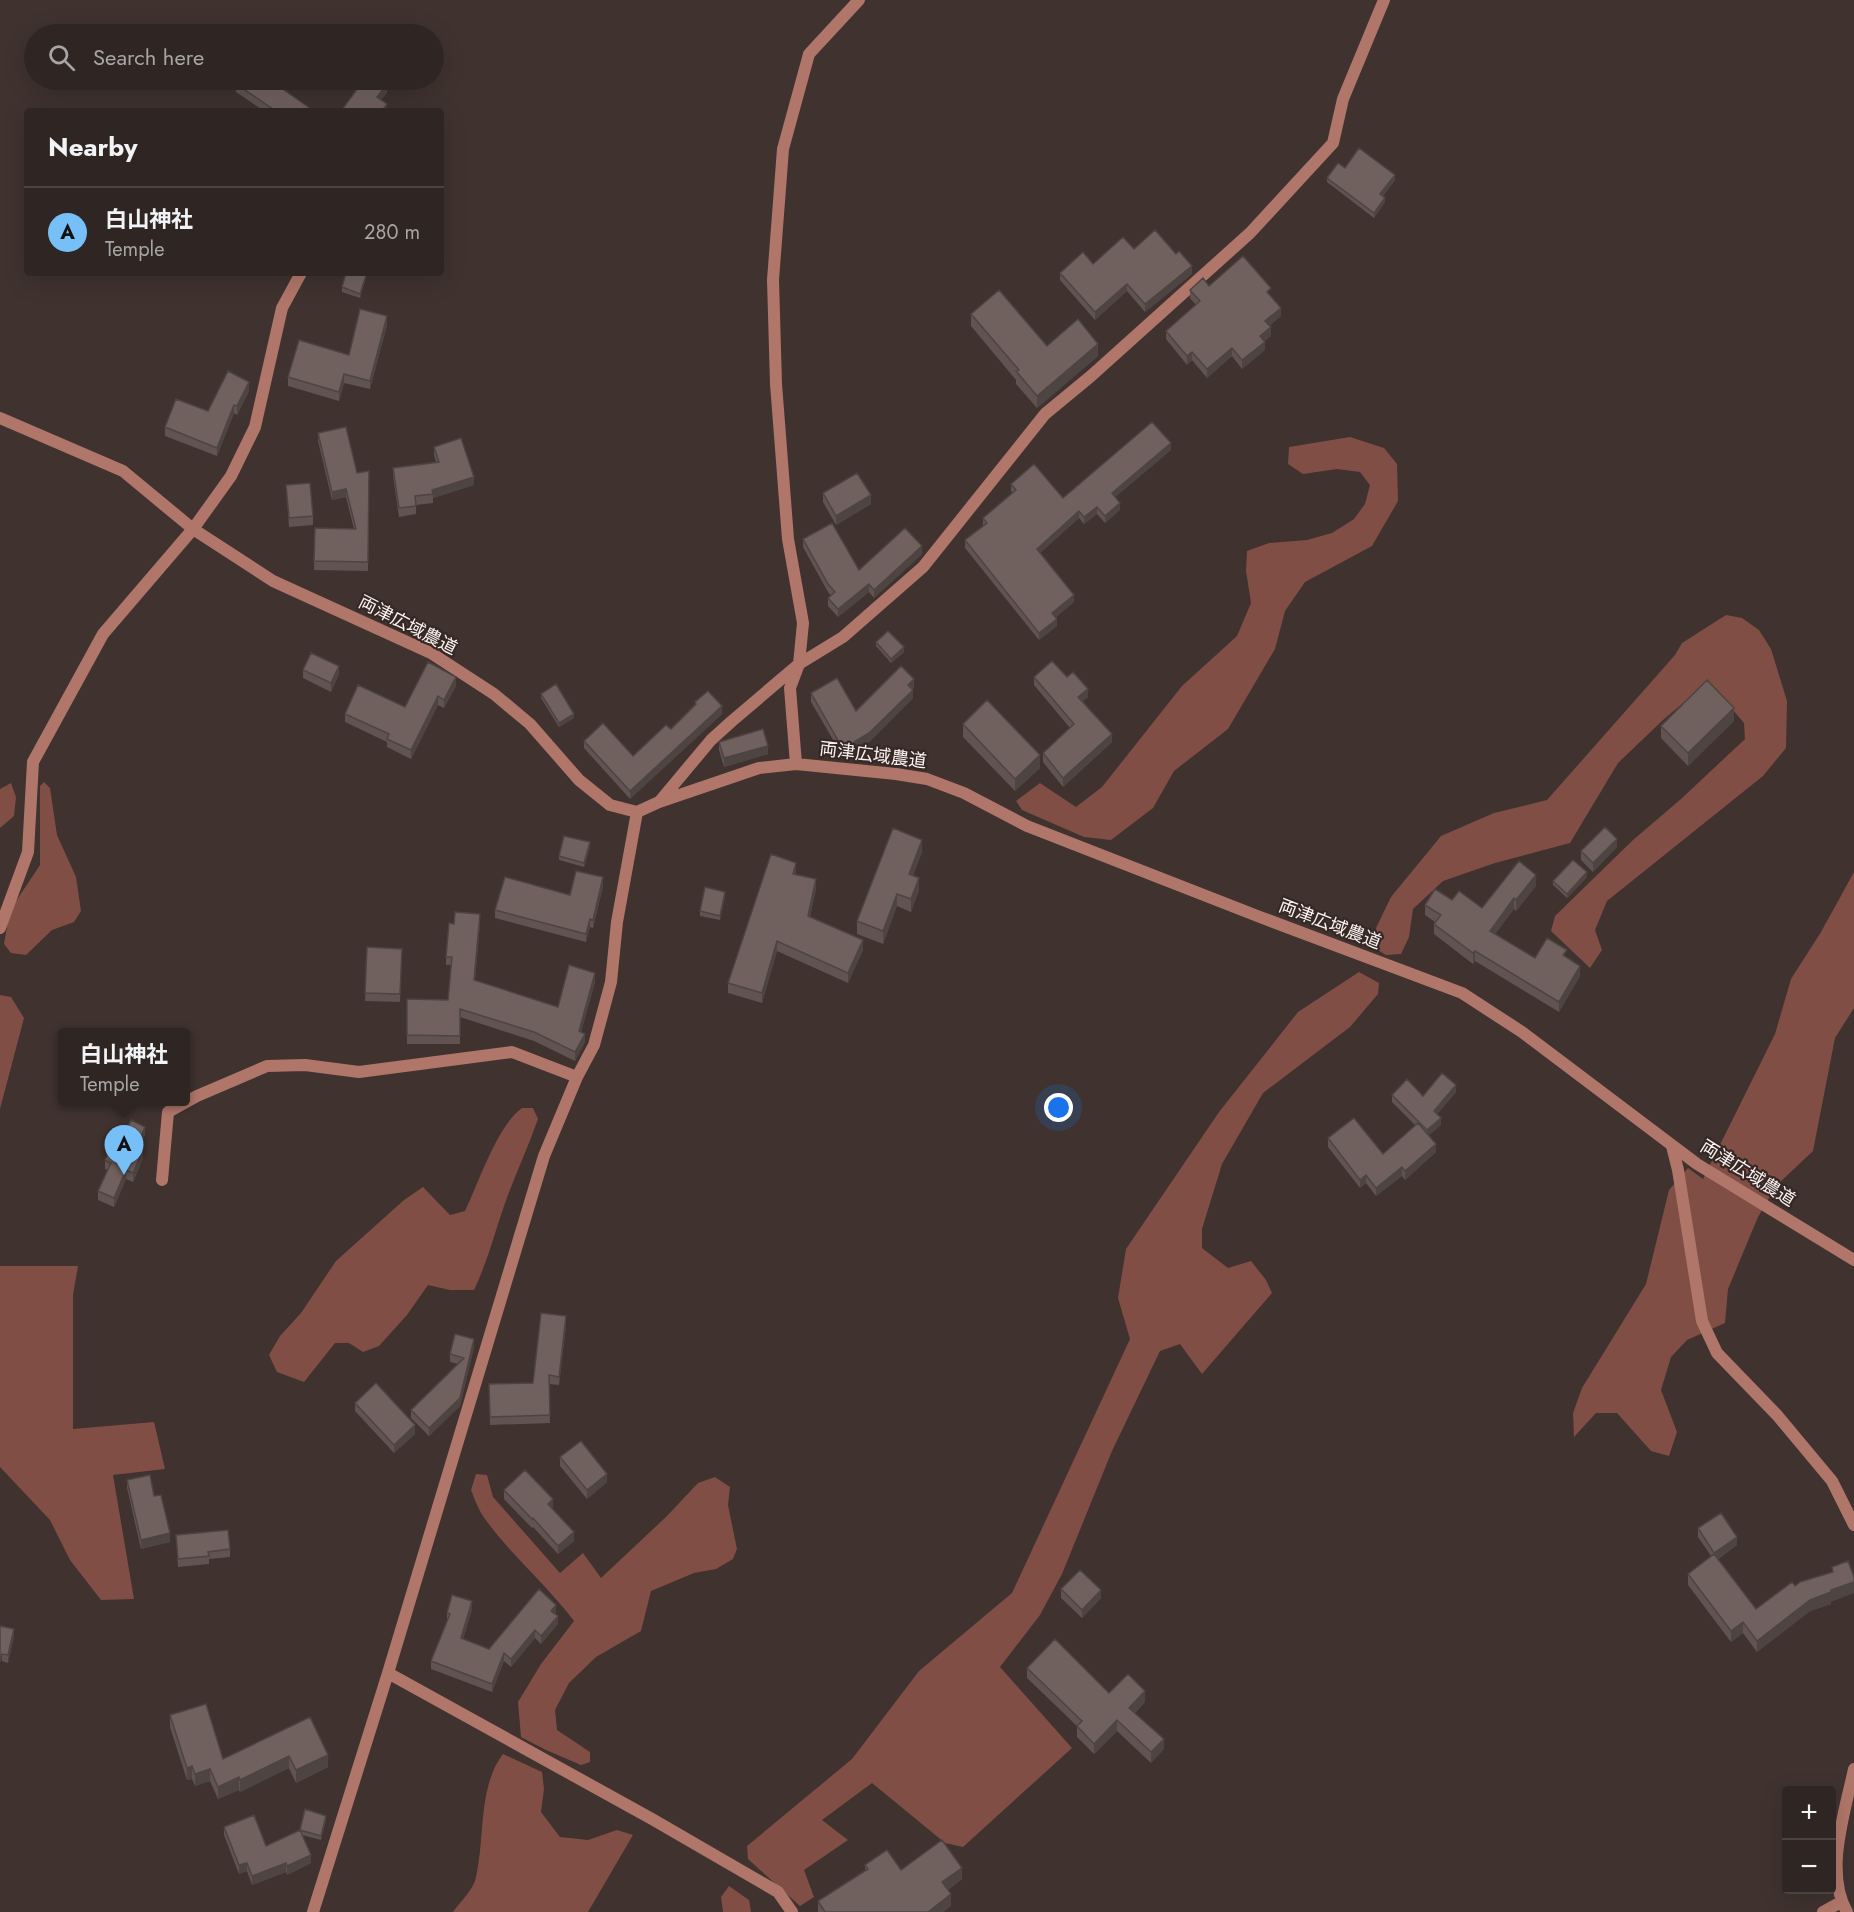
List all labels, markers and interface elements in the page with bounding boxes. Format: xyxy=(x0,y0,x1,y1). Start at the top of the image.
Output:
search box xyxy=(24,24,444,90)
icon: search xyxy=(45,41,78,74)
text: Search here xyxy=(93,41,204,73)
text: Nearby xyxy=(48,128,137,166)
text: 白山神社 xyxy=(105,203,193,235)
text: A xyxy=(60,218,75,247)
text: 280 m xyxy=(364,218,420,247)
text: Temple xyxy=(105,235,165,264)
street label: 両津広域農道 xyxy=(354,589,462,661)
street label: 両津広域農道 xyxy=(818,736,928,774)
street label: 両津広域農道 xyxy=(1275,893,1385,955)
popup xyxy=(58,1028,190,1106)
text: 白山神社 xyxy=(80,1038,168,1070)
text: Temple xyxy=(80,1070,139,1099)
your location xyxy=(1044,1093,1073,1122)
pin: A xyxy=(104,1126,144,1175)
street label: 両津広域農道 xyxy=(1695,1133,1801,1213)
map controls xyxy=(1782,1786,1836,1894)
button: + xyxy=(1782,1786,1836,1840)
button: − xyxy=(1782,1840,1836,1894)

